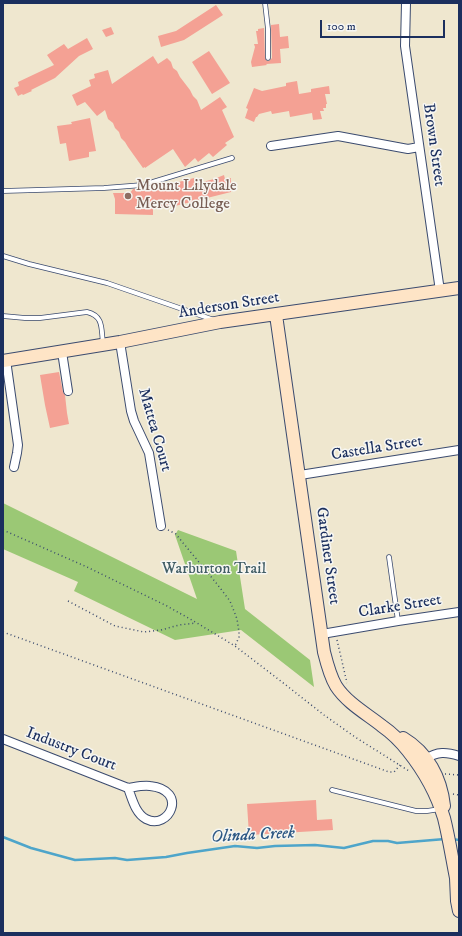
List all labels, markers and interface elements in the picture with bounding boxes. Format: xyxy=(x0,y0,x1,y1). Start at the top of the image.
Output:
scale bar xyxy=(322,12,447,38)
text: 100 m xyxy=(327,19,356,34)
street label: Brown Street xyxy=(418,102,448,188)
place label: Mount Lilydale Mercy College xyxy=(136,177,237,215)
marker: Mount Lilydale Mercy College xyxy=(123,191,133,201)
street label: Anderson Street xyxy=(177,289,281,323)
street label: Mattea Court xyxy=(133,386,175,474)
street label: Castella Street xyxy=(330,432,424,466)
street label: Gardiner Street xyxy=(311,506,343,606)
park label: Warburton Trail xyxy=(162,560,266,580)
street label: Clarke Street xyxy=(357,591,443,623)
street label: Industry Court xyxy=(23,724,119,776)
water label: Olinda Creek xyxy=(211,824,295,848)

